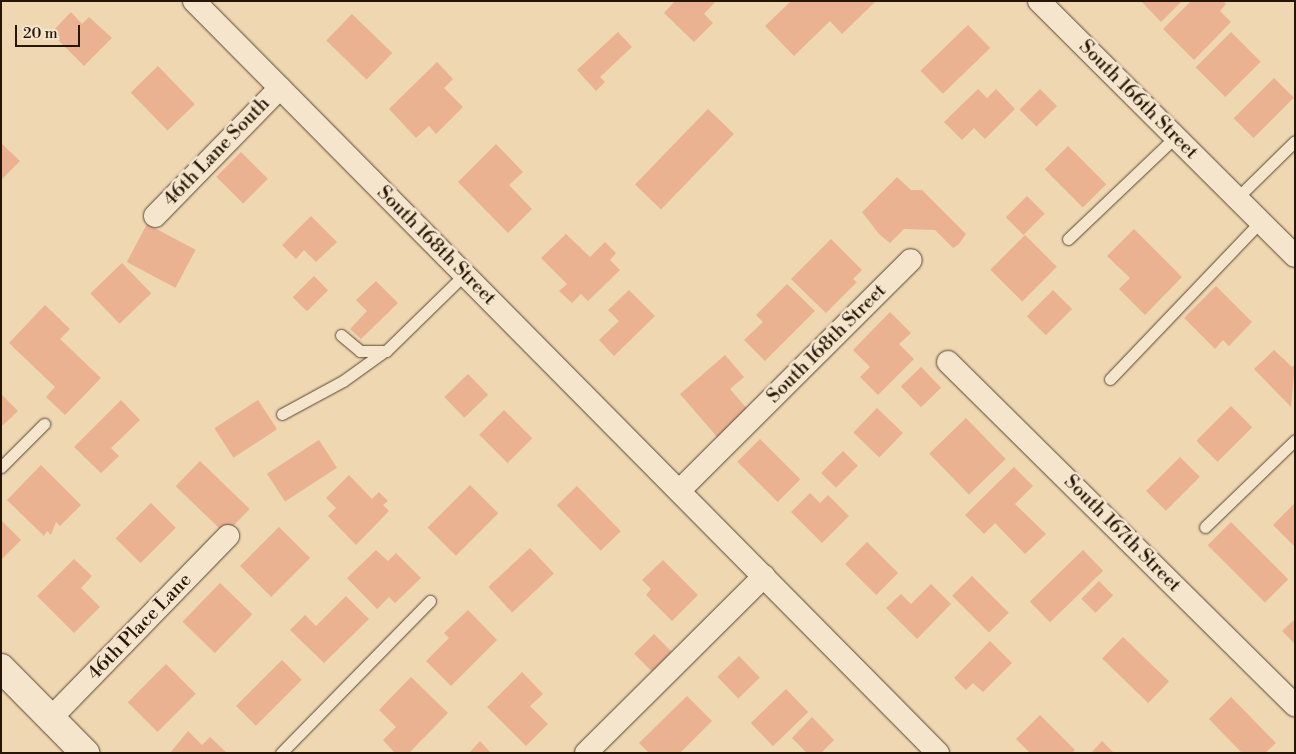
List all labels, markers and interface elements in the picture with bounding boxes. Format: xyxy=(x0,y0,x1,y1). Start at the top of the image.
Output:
scale bar xyxy=(18,15,82,47)
text: 20 m xyxy=(23,24,58,43)
street label: South 166th Street xyxy=(1074,36,1202,164)
street label: 46th Lane South xyxy=(159,93,275,211)
street label: South 168th Street xyxy=(372,182,500,310)
street label: South 168th Street xyxy=(763,280,891,408)
street label: South 167th Street xyxy=(1059,471,1185,597)
street label: 46th Place Lane xyxy=(83,569,197,685)

